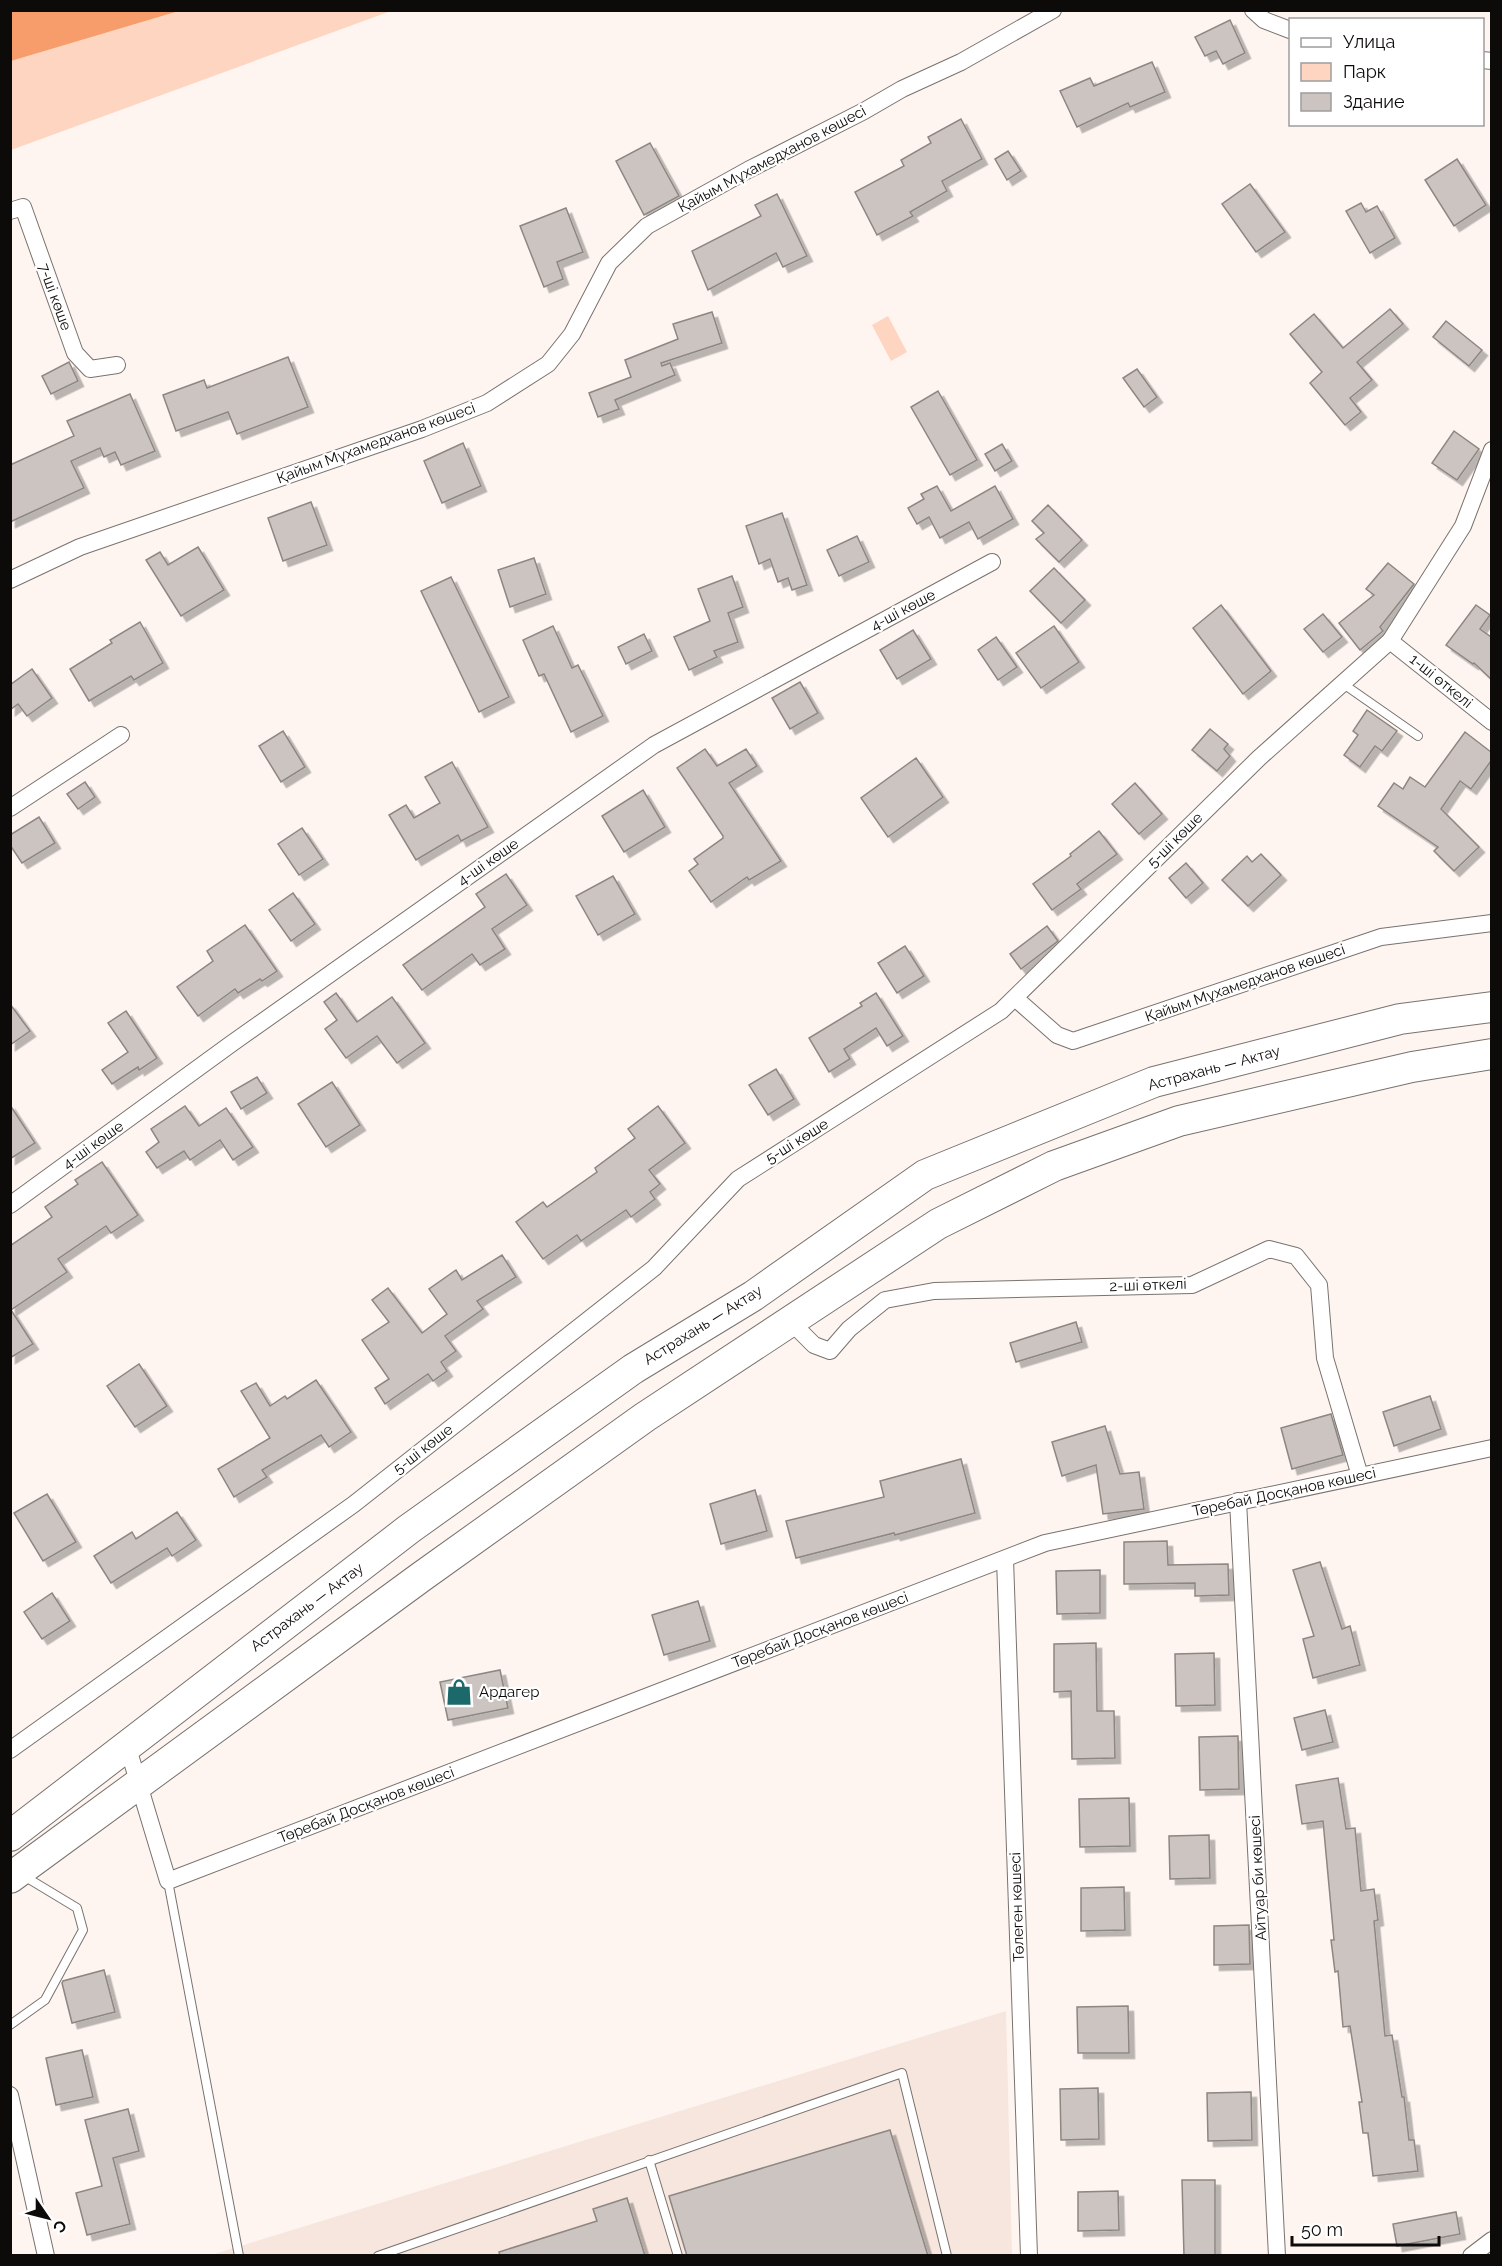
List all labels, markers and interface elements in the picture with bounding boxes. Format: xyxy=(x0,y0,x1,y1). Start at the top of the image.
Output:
legend xyxy=(1289,18,1484,126)
text: Улица xyxy=(1343,31,1395,52)
text: Парк xyxy=(1343,61,1386,82)
text: Здание xyxy=(1343,91,1405,112)
street label: Қайым Мұхамедханов көшесi xyxy=(675,102,869,216)
street label: 7-шi көше xyxy=(35,261,76,333)
street label: Қайым Мұхамедханов көшесi xyxy=(274,399,478,487)
street label: 4-шi көше xyxy=(868,585,939,635)
street label: 1-ші өткелі xyxy=(1406,650,1476,712)
street label: 5-шi көше xyxy=(1144,809,1206,871)
street label: 4-шi көше xyxy=(454,834,522,890)
street label: Қайым Мұхамедханов көшесi xyxy=(1143,940,1347,1026)
street label: Астрахань — Актау xyxy=(1146,1042,1282,1094)
street label: 5-шi көше xyxy=(762,1115,832,1167)
street label: 4-шi көше xyxy=(59,1117,127,1173)
street label: 2-ші өткелі xyxy=(1109,1275,1187,1295)
street label: Астрахань — Актау xyxy=(640,1281,766,1369)
street label: 5-шi көше xyxy=(390,1420,457,1478)
street label: Төребай Досқанов көшесі xyxy=(1191,1464,1377,1520)
street label: Астрахань — Актау xyxy=(247,1559,367,1655)
street label: Төребай Досқанов көшесі xyxy=(729,1588,911,1672)
shop icon: Ардагер xyxy=(444,1677,474,1707)
place label: Ардагер xyxy=(479,1683,539,1701)
street label: Төребай Досқанов көшесі xyxy=(275,1763,457,1847)
street label: Айтуар би көшесі xyxy=(1246,1815,1270,1941)
street label: Төлеген көшесі xyxy=(1006,1852,1028,1962)
north arrow xyxy=(18,2188,78,2248)
scale bar xyxy=(1292,2209,1439,2247)
text: С xyxy=(49,2216,71,2236)
text: 50 m xyxy=(1301,2219,1343,2240)

